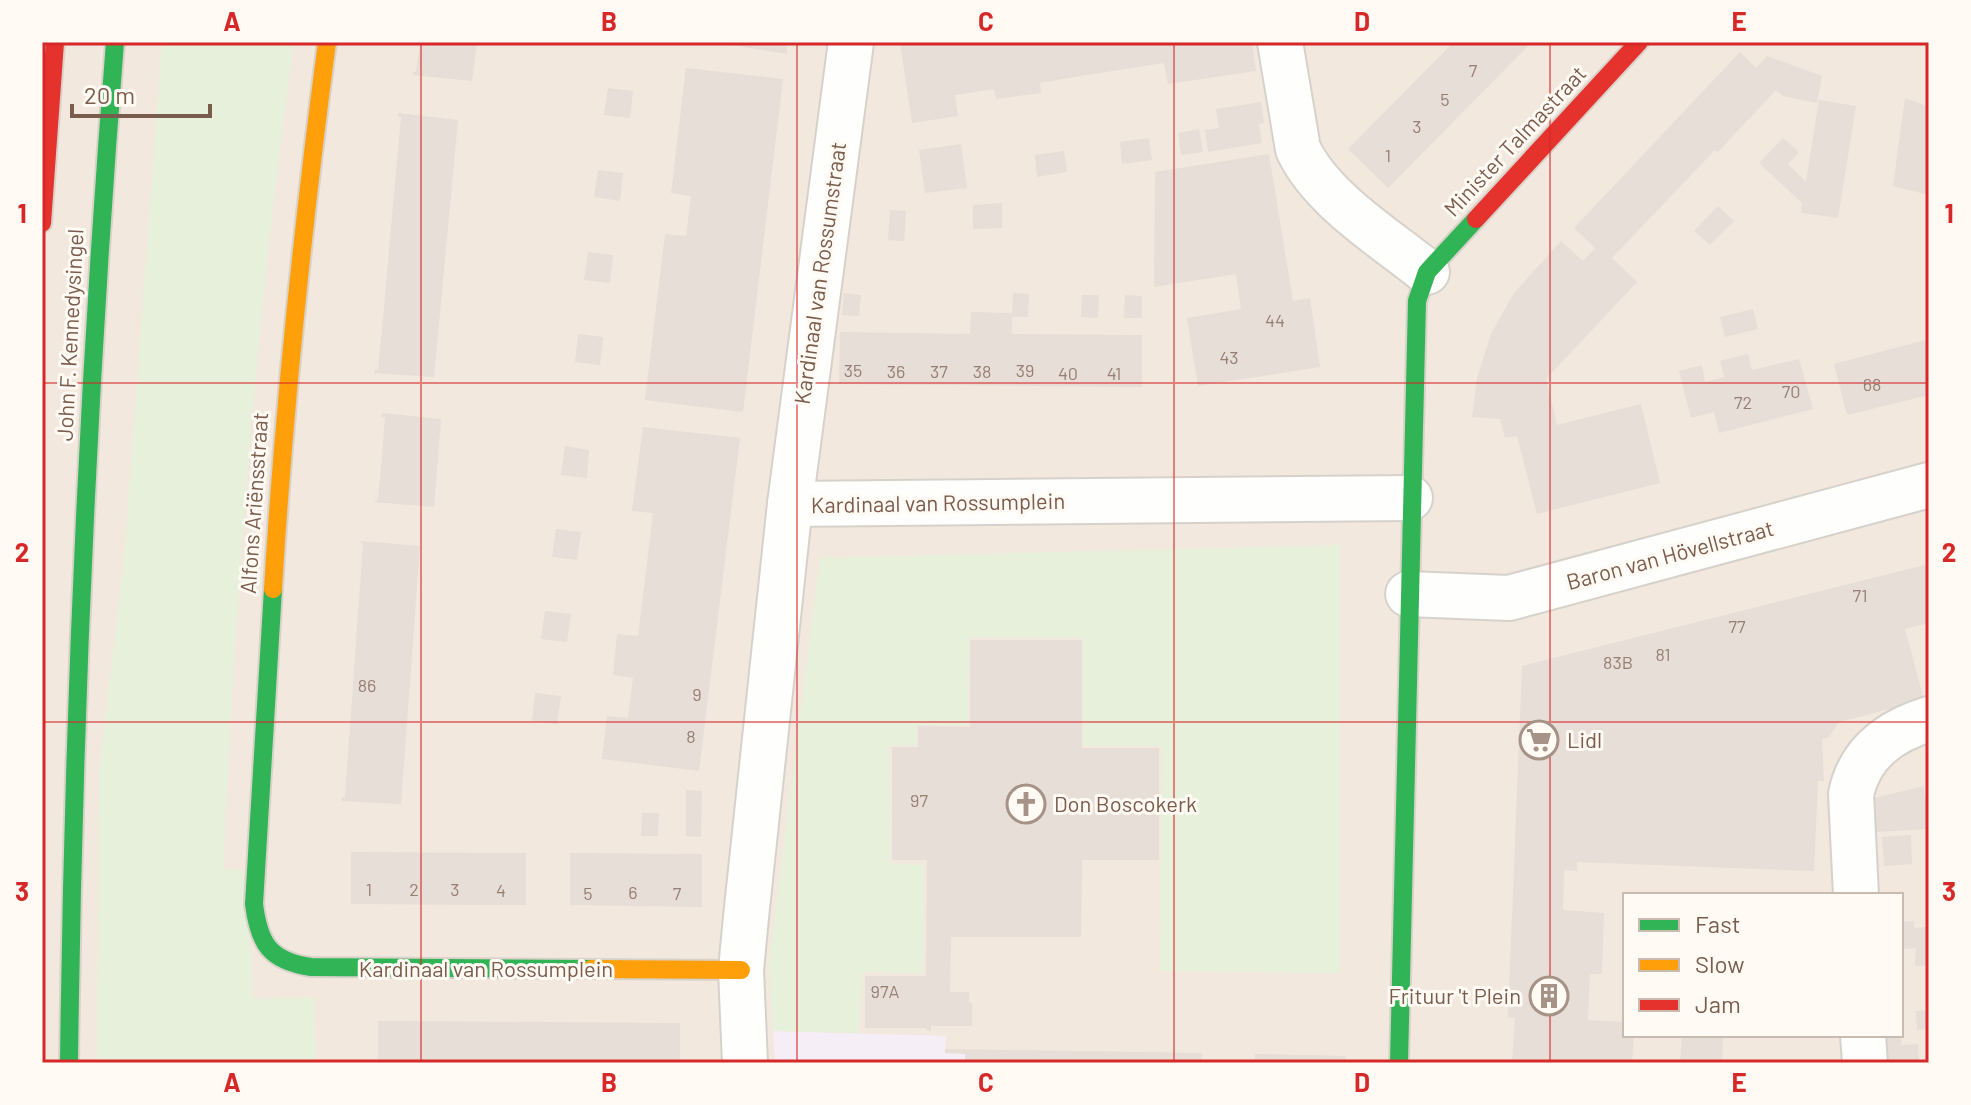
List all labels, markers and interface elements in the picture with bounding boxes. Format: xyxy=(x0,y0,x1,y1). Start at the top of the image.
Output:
text: A xyxy=(223,5,241,36)
text: B xyxy=(601,5,617,36)
text: C xyxy=(978,5,994,36)
text: D xyxy=(1354,5,1370,36)
text: E xyxy=(1731,5,1747,36)
house number: 7 xyxy=(1469,59,1478,81)
street label: Minister Talmastraat xyxy=(1438,60,1591,221)
scale bar xyxy=(72,68,210,118)
text: 20 m xyxy=(84,80,135,109)
house number: 5 xyxy=(1440,88,1450,110)
house number: 3 xyxy=(1412,115,1422,137)
street label: Kardinaal van Rossumstraat xyxy=(788,140,850,406)
house number: 1 xyxy=(1385,144,1391,166)
text: 1 xyxy=(17,197,27,228)
text: 1 xyxy=(1944,197,1954,228)
street label: John F. Kennedysingel xyxy=(50,228,88,442)
house number: 44 xyxy=(1265,309,1285,331)
house number: 43 xyxy=(1219,346,1239,368)
house number: 35 xyxy=(844,359,862,381)
house number: 39 xyxy=(1016,359,1034,381)
house number: 36 xyxy=(887,360,905,382)
house number: 37 xyxy=(930,360,948,382)
house number: 38 xyxy=(973,360,991,382)
house number: 40 xyxy=(1058,362,1078,384)
house number: 41 xyxy=(1107,362,1121,384)
house number: 68 xyxy=(1863,373,1881,395)
house number: 70 xyxy=(1782,380,1800,402)
house number: 72 xyxy=(1734,391,1752,413)
street label: Alfons Ariënsstraat xyxy=(234,411,272,595)
street label: Kardinaal van Rossumplein xyxy=(811,487,1065,517)
street label: Baron van Hövellstraat xyxy=(1563,514,1776,594)
text: 2 xyxy=(15,536,29,567)
text: 2 xyxy=(1942,536,1956,567)
house number: 71 xyxy=(1853,584,1867,606)
house number: 77 xyxy=(1728,615,1746,637)
house number: 81 xyxy=(1655,643,1671,665)
house number: 83B xyxy=(1603,651,1633,673)
house number: 86 xyxy=(358,674,376,696)
house number: 9 xyxy=(692,683,702,705)
supermarket icon: Lidl xyxy=(1518,719,1560,761)
house number: 8 xyxy=(686,725,696,747)
place label: Lidl xyxy=(1567,726,1602,752)
church icon: Don Boscokerk xyxy=(1005,783,1047,825)
house number: 97 xyxy=(910,789,928,811)
place label: Don Boscokerk xyxy=(1054,790,1197,816)
text: 3 xyxy=(15,875,29,906)
text: 3 xyxy=(1942,875,1956,906)
house number: 1 xyxy=(366,878,372,900)
house number: 2 xyxy=(409,878,419,900)
house number: 3 xyxy=(450,878,460,900)
house number: 4 xyxy=(496,879,506,901)
house number: 6 xyxy=(628,881,638,903)
house number: 5 xyxy=(583,882,593,904)
house number: 7 xyxy=(673,882,682,904)
legend xyxy=(1623,893,1903,1037)
text: Fast xyxy=(1695,909,1740,938)
text: Slow xyxy=(1695,949,1744,978)
street label: Kardinaal van Rossumplein xyxy=(359,955,613,981)
building icon: Frituur 't Plein xyxy=(1528,975,1570,1017)
house number: 97A xyxy=(871,980,899,1002)
place label: Frituur 't Plein xyxy=(1389,982,1521,1008)
text: Jam xyxy=(1695,989,1741,1018)
text: A xyxy=(223,1066,241,1097)
text: B xyxy=(601,1066,617,1097)
text: C xyxy=(978,1066,994,1097)
text: D xyxy=(1354,1066,1370,1097)
text: E xyxy=(1731,1066,1747,1097)

